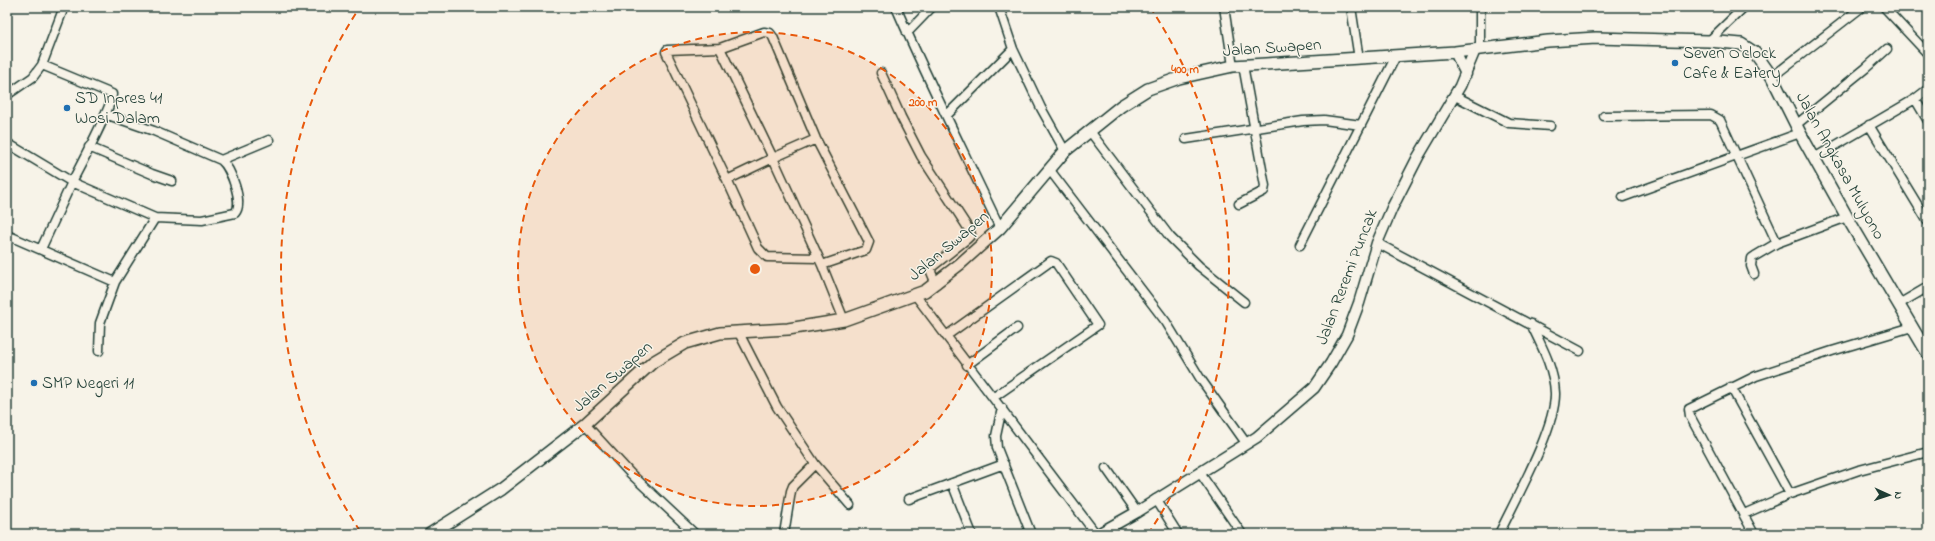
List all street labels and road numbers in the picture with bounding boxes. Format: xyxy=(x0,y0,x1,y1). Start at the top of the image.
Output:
street label: Jalan Swapen xyxy=(1222,32,1322,64)
street label: Jalan Angkasa Mulyono xyxy=(1787,88,1891,246)
street label: Jalan Swapen xyxy=(903,205,995,287)
street label: Jalan Reremi Puncak xyxy=(1310,205,1385,349)
street label: Jalan Swapen xyxy=(568,335,658,419)

